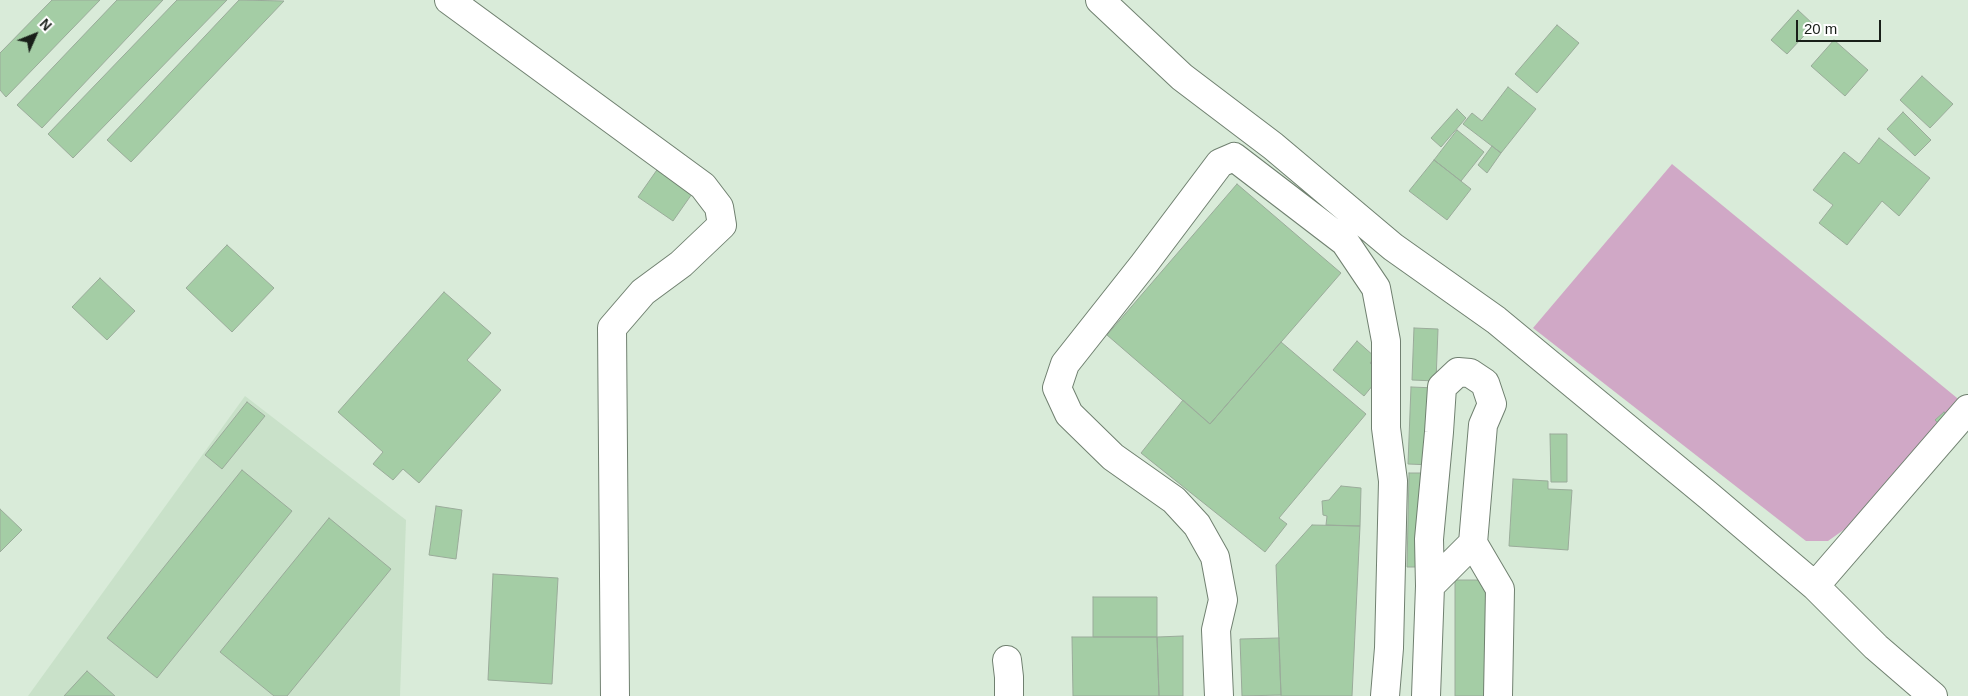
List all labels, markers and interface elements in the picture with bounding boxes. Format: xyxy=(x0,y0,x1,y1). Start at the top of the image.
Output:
north arrow xyxy=(10,10,60,60)
scale bar xyxy=(1798,10,1883,42)
text: N xyxy=(37,15,55,34)
text: 20 m xyxy=(1804,20,1837,37)

